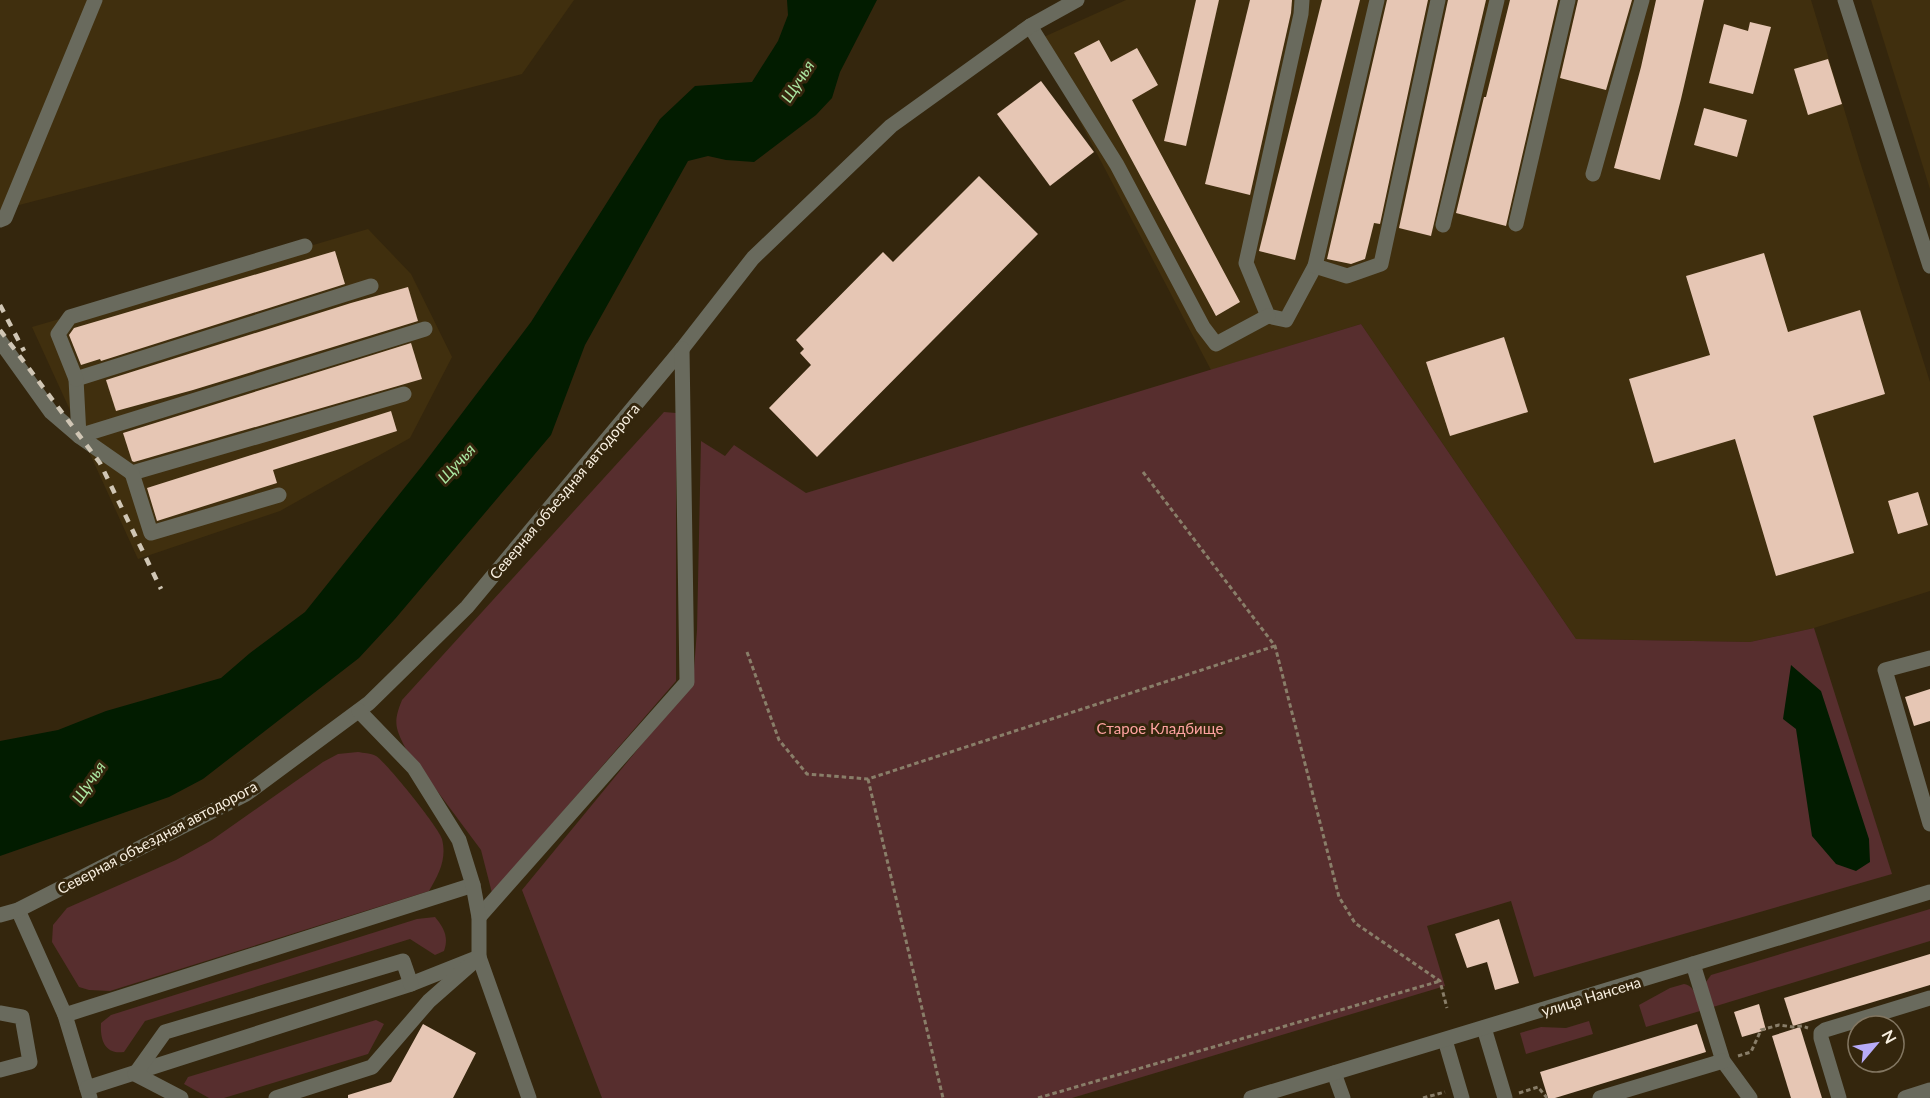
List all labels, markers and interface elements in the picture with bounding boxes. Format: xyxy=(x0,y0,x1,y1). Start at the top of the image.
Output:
water label: Щучья xyxy=(776,56,818,106)
street label: Северная объездная автодорога xyxy=(485,399,643,583)
water label: Щучья xyxy=(433,440,479,486)
park label: Старое Кладбище xyxy=(1097,719,1224,737)
water label: Щучья xyxy=(67,757,109,807)
street label: Северная объездная автодорога xyxy=(54,777,260,897)
street label: улица Нансена xyxy=(1539,972,1643,1020)
north arrow xyxy=(1846,1014,1906,1074)
text: N xyxy=(1878,1026,1901,1046)

